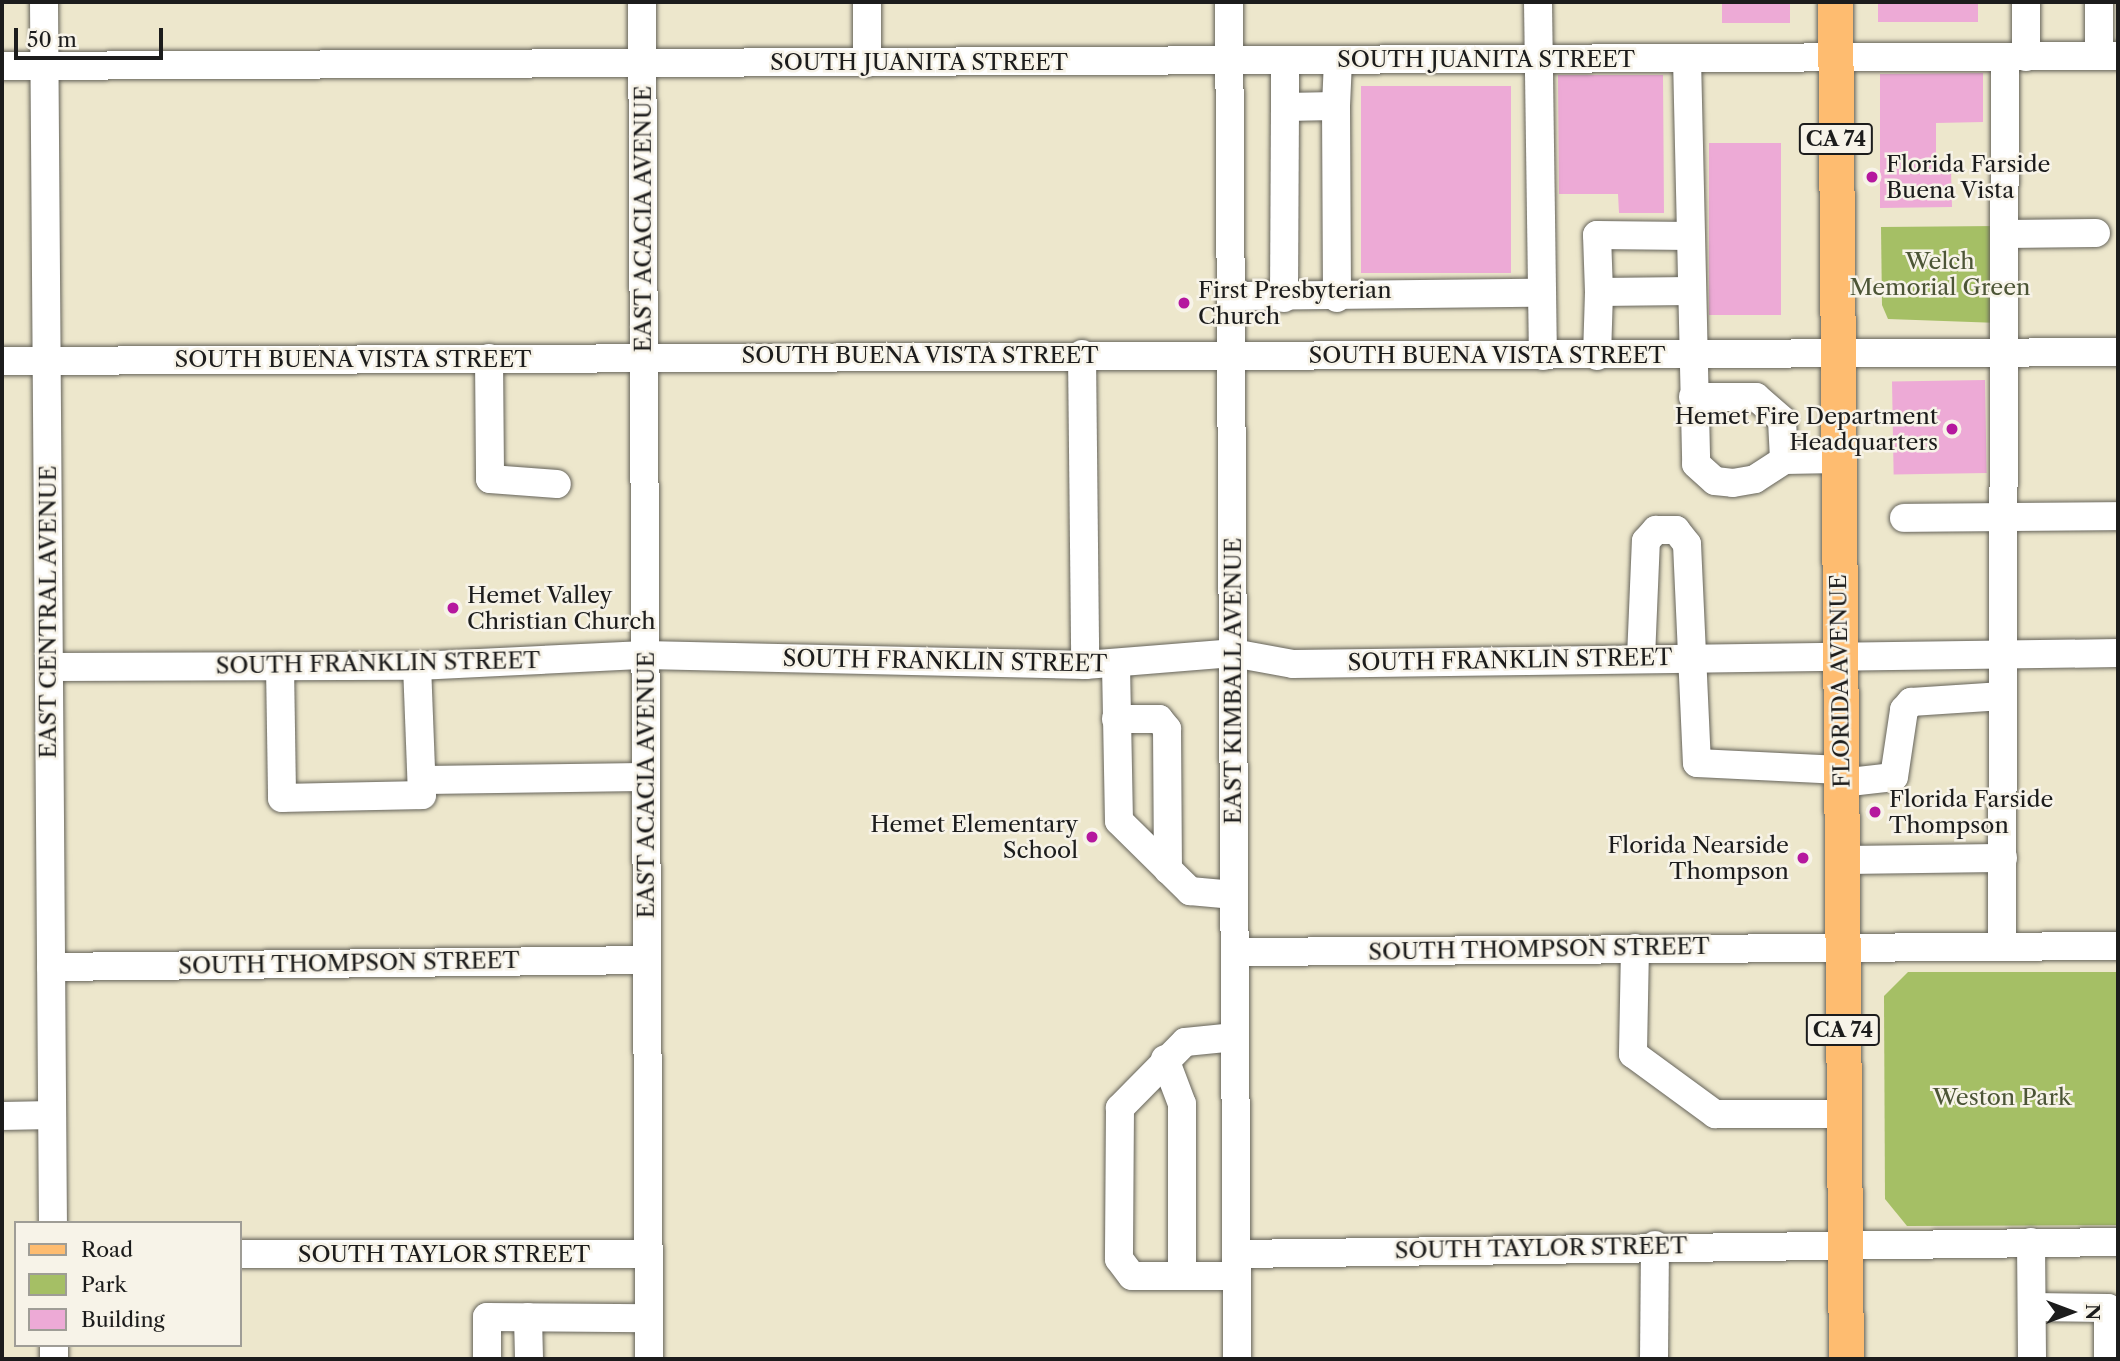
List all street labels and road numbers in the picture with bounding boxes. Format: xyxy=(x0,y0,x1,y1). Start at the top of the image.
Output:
street label: SOUTH JUANITA STREET xyxy=(1336,45,1636,73)
street label: SOUTH JUANITA STREET xyxy=(769,48,1069,76)
street label: EAST ACACIA AVENUE xyxy=(629,84,657,354)
road number: CA 74 xyxy=(1798,122,1874,156)
street label: SOUTH BUENA VISTA STREET xyxy=(740,341,1100,369)
street label: SOUTH BUENA VISTA STREET xyxy=(1307,341,1667,369)
street label: SOUTH BUENA VISTA STREET xyxy=(173,345,533,373)
street label: EAST CENTRAL AVENUE xyxy=(34,464,62,760)
street label: EAST KIMBALL AVENUE xyxy=(1219,537,1247,825)
street label: FLORIDA AVENUE xyxy=(1824,573,1856,789)
street label: SOUTH FRANKLIN STREET xyxy=(1347,643,1673,677)
street label: SOUTH FRANKLIN STREET xyxy=(782,644,1108,678)
street label: SOUTH FRANKLIN STREET xyxy=(215,646,541,680)
street label: EAST ACACIA AVENUE xyxy=(632,650,660,920)
street label: SOUTH THOMPSON STREET xyxy=(1368,932,1710,966)
street label: SOUTH THOMPSON STREET xyxy=(178,946,520,980)
road number: CA 74 xyxy=(1804,1012,1882,1048)
street label: SOUTH TAYLOR STREET xyxy=(1394,1232,1688,1264)
street label: SOUTH TAYLOR STREET xyxy=(297,1240,591,1268)

